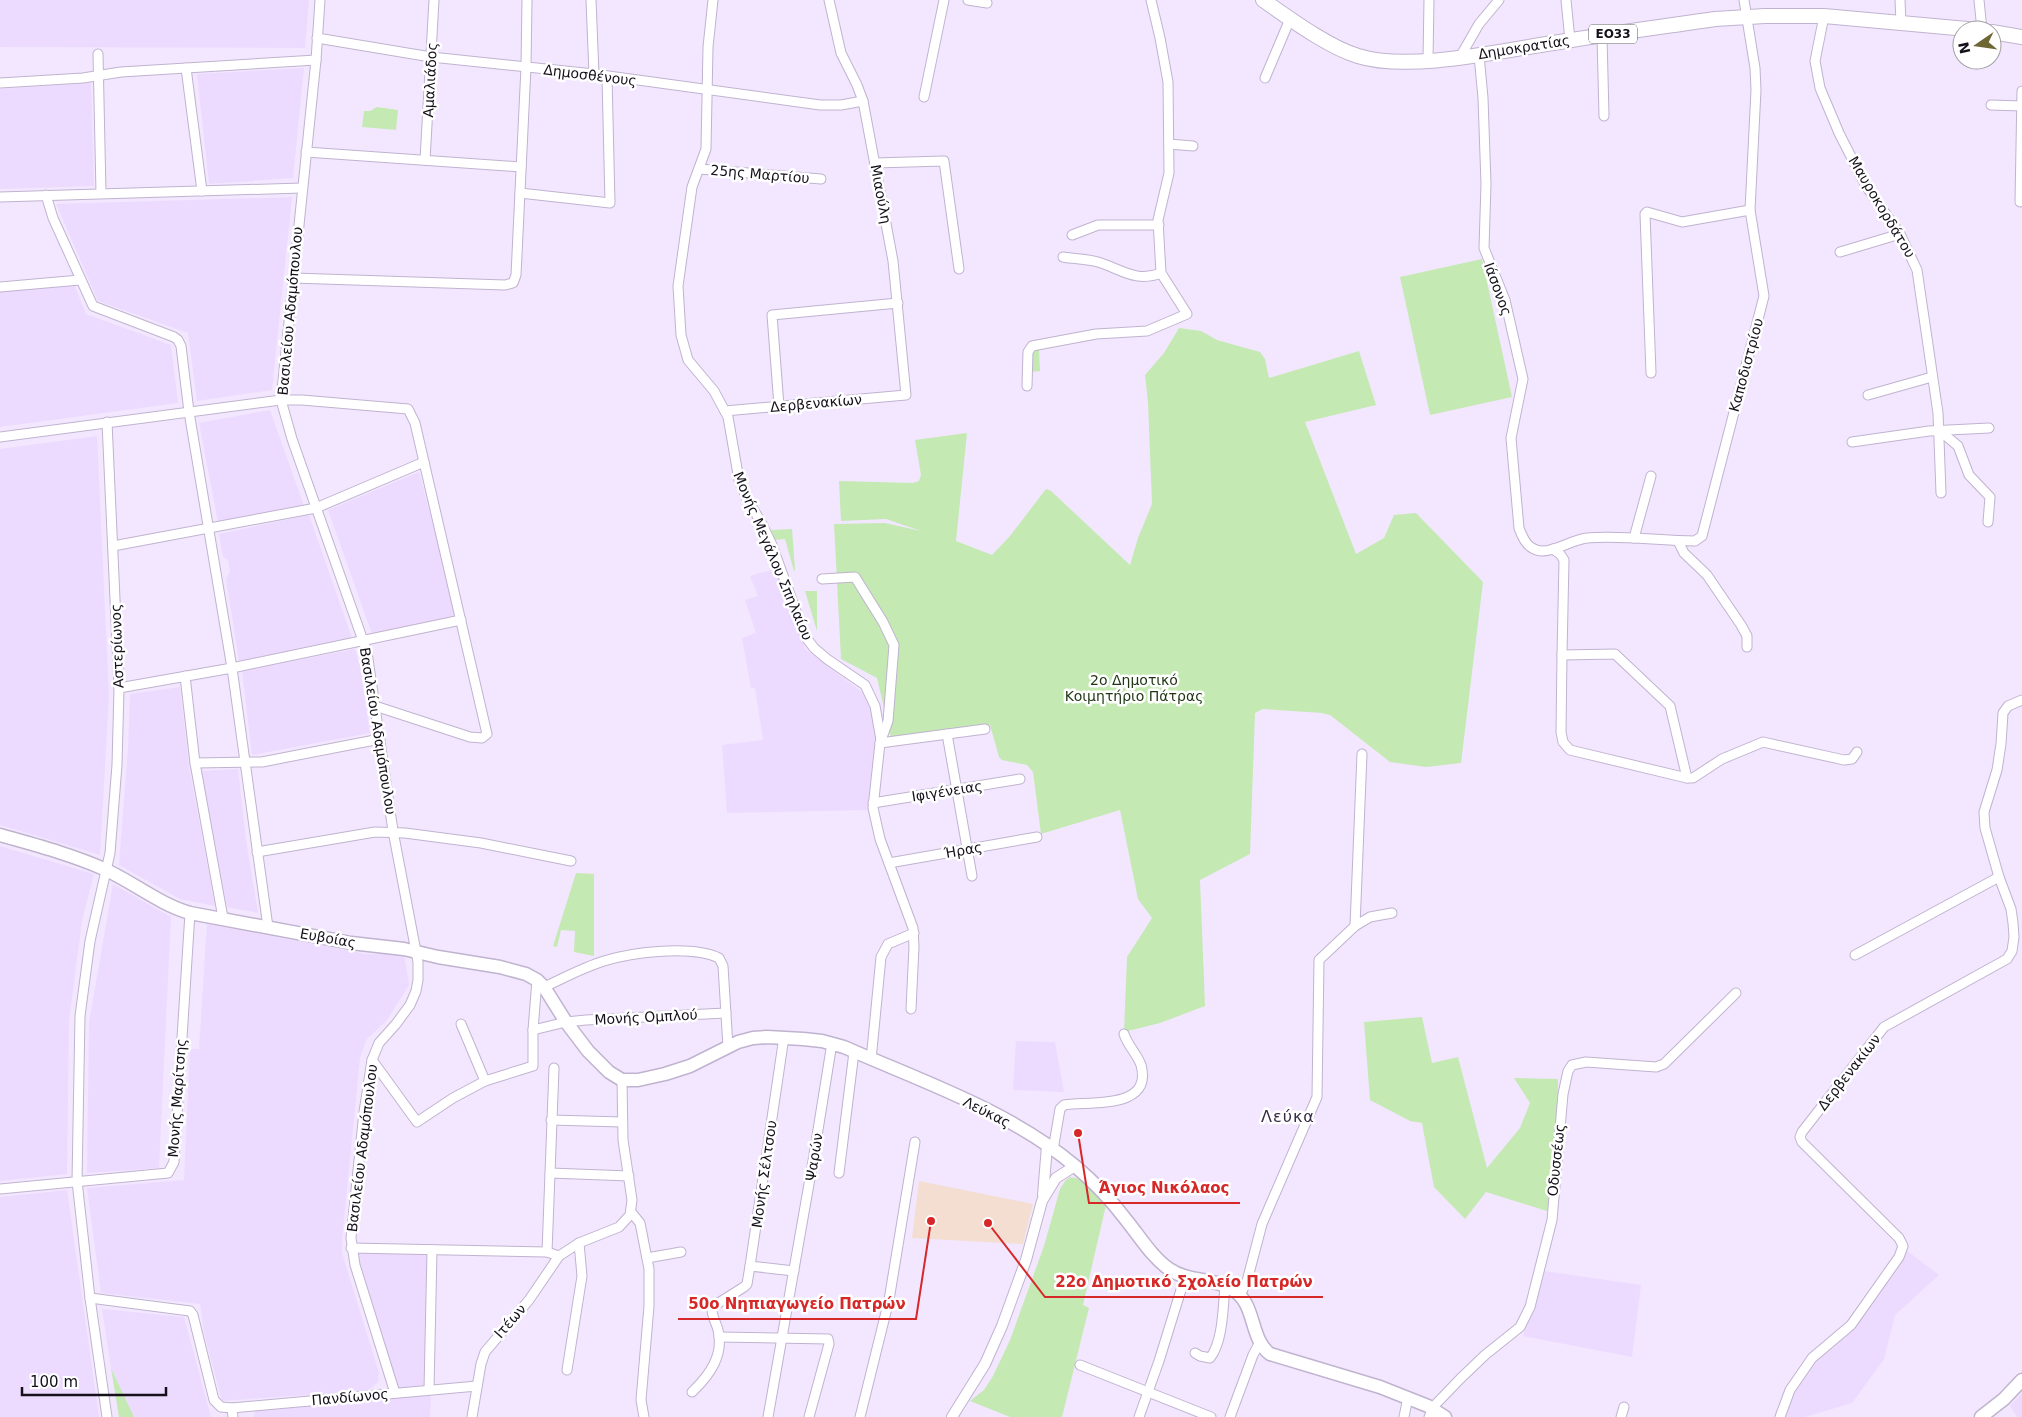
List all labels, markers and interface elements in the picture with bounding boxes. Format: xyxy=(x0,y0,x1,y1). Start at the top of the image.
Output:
north arrow xyxy=(1952,20,2002,70)
road number: ΕΟ33 xyxy=(1589,24,1637,44)
street label: Δημοκρατίας xyxy=(1477,32,1571,62)
text: N xyxy=(1955,40,1973,55)
street label: Αμαλιάδος xyxy=(420,42,440,118)
street label: Δημοσθένους xyxy=(543,61,637,89)
street label: Μαυροκορδάτου xyxy=(1845,153,1919,261)
street label: 25ης Μαρτίου xyxy=(710,162,810,186)
street label: Μιαούλη xyxy=(867,163,895,225)
street label: Βασιλείου Αδαμόπουλου xyxy=(275,226,305,396)
street label: Ιάσονος xyxy=(1481,260,1515,318)
street label: Καποδιστρίου xyxy=(1726,316,1766,414)
street label: Δερβενακίων xyxy=(769,391,863,415)
street label: Μονής Μεγάλου Σπηλαίου xyxy=(730,469,816,643)
street label: Αστερίωνος xyxy=(108,604,126,688)
street label: Βασιλείου Αδαμόπουλου xyxy=(357,646,399,816)
park label: 2o Δημοτικό Κοιμητήριο Πάτρας xyxy=(1065,672,1203,704)
street label: Ιφιγένειας xyxy=(910,778,984,804)
street label: Ήρας xyxy=(942,839,983,861)
street label: Ευβοίας xyxy=(299,925,357,951)
street label: Μονής Ομπλού xyxy=(594,1006,698,1028)
street label: Δερβενακίων xyxy=(1814,1031,1884,1113)
street label: Μονής Μαρίτσης xyxy=(165,1038,189,1158)
street label: Βασιλείου Αδαμόπουλου xyxy=(344,1063,380,1233)
street label: Λεύκας xyxy=(961,1093,1013,1131)
district label: Λεύκα xyxy=(1261,1107,1315,1126)
street label: Μονής Σέλτσου xyxy=(749,1119,779,1229)
street label: Οδυσσέως xyxy=(1544,1123,1568,1197)
street label: Ψαρών xyxy=(802,1132,826,1182)
callout: Άγιος Νικόλαος xyxy=(1089,1173,1240,1203)
text: Άγιος Νικόλαος xyxy=(1099,1179,1229,1197)
callout: 22ο Δημοτικό Σχολείο Πατρών xyxy=(1045,1267,1323,1297)
text: 22ο Δημοτικό Σχολείο Πατρών xyxy=(1055,1273,1313,1291)
callout: 50o Νηπιαγωγείο Πατρών xyxy=(678,1289,916,1319)
text: 50o Νηπιαγωγείο Πατρών xyxy=(688,1295,906,1313)
street label: Ιτέων xyxy=(491,1301,529,1341)
scale bar xyxy=(22,1364,166,1396)
text: 100 m xyxy=(30,1373,78,1391)
street label: Πανδίωνος xyxy=(311,1386,389,1408)

